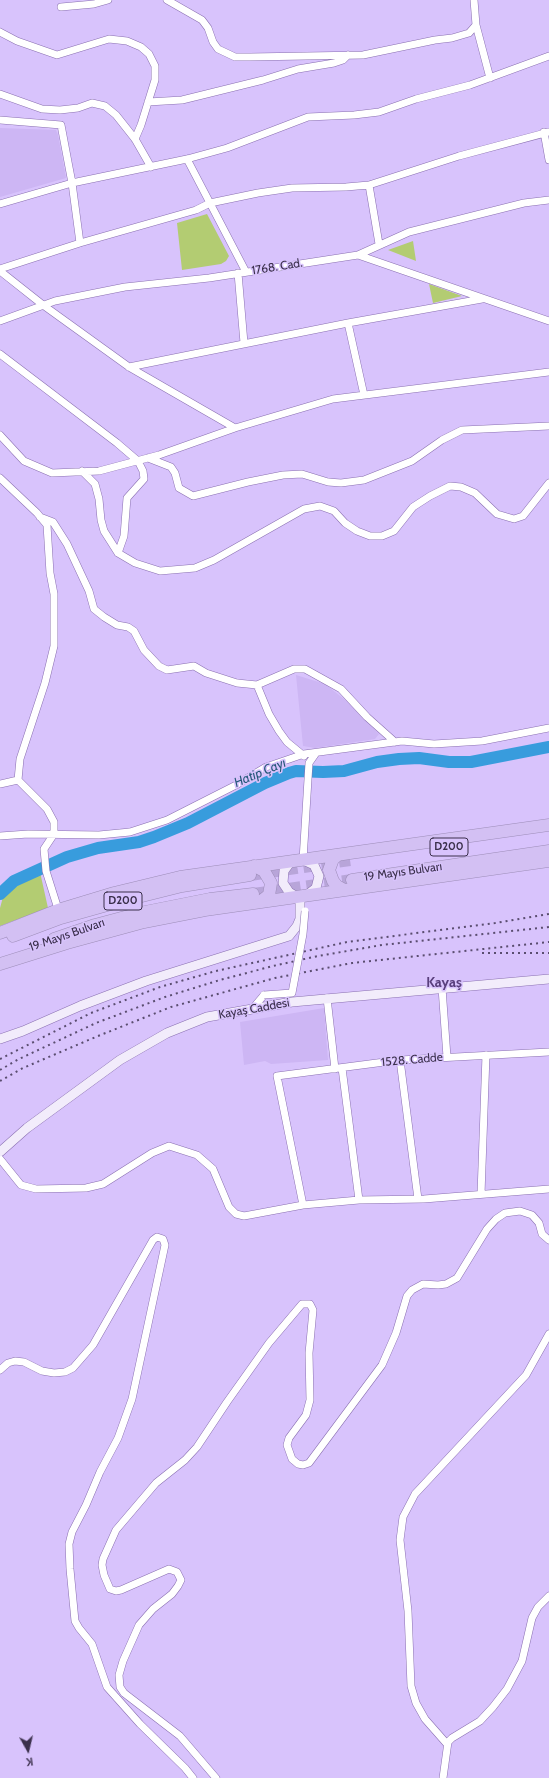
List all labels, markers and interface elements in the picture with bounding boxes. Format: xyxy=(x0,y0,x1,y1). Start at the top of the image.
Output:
street label: 1768. Cad. xyxy=(251,256,303,278)
water label: Hatip Çayı xyxy=(232,755,288,791)
road number: D200 xyxy=(430,838,468,856)
street label: 19 Mayıs Bulvarı xyxy=(363,859,443,885)
road number: D200 xyxy=(104,892,142,910)
street label: 19 Mayıs Bulvarı xyxy=(27,915,107,955)
district label: Kayaş xyxy=(426,975,462,991)
street label: Kayaş Caddesi xyxy=(217,996,291,1022)
street label: 1528. Cadde xyxy=(381,1050,443,1070)
north arrow xyxy=(8,1730,48,1770)
text: K xyxy=(25,1754,34,1769)

